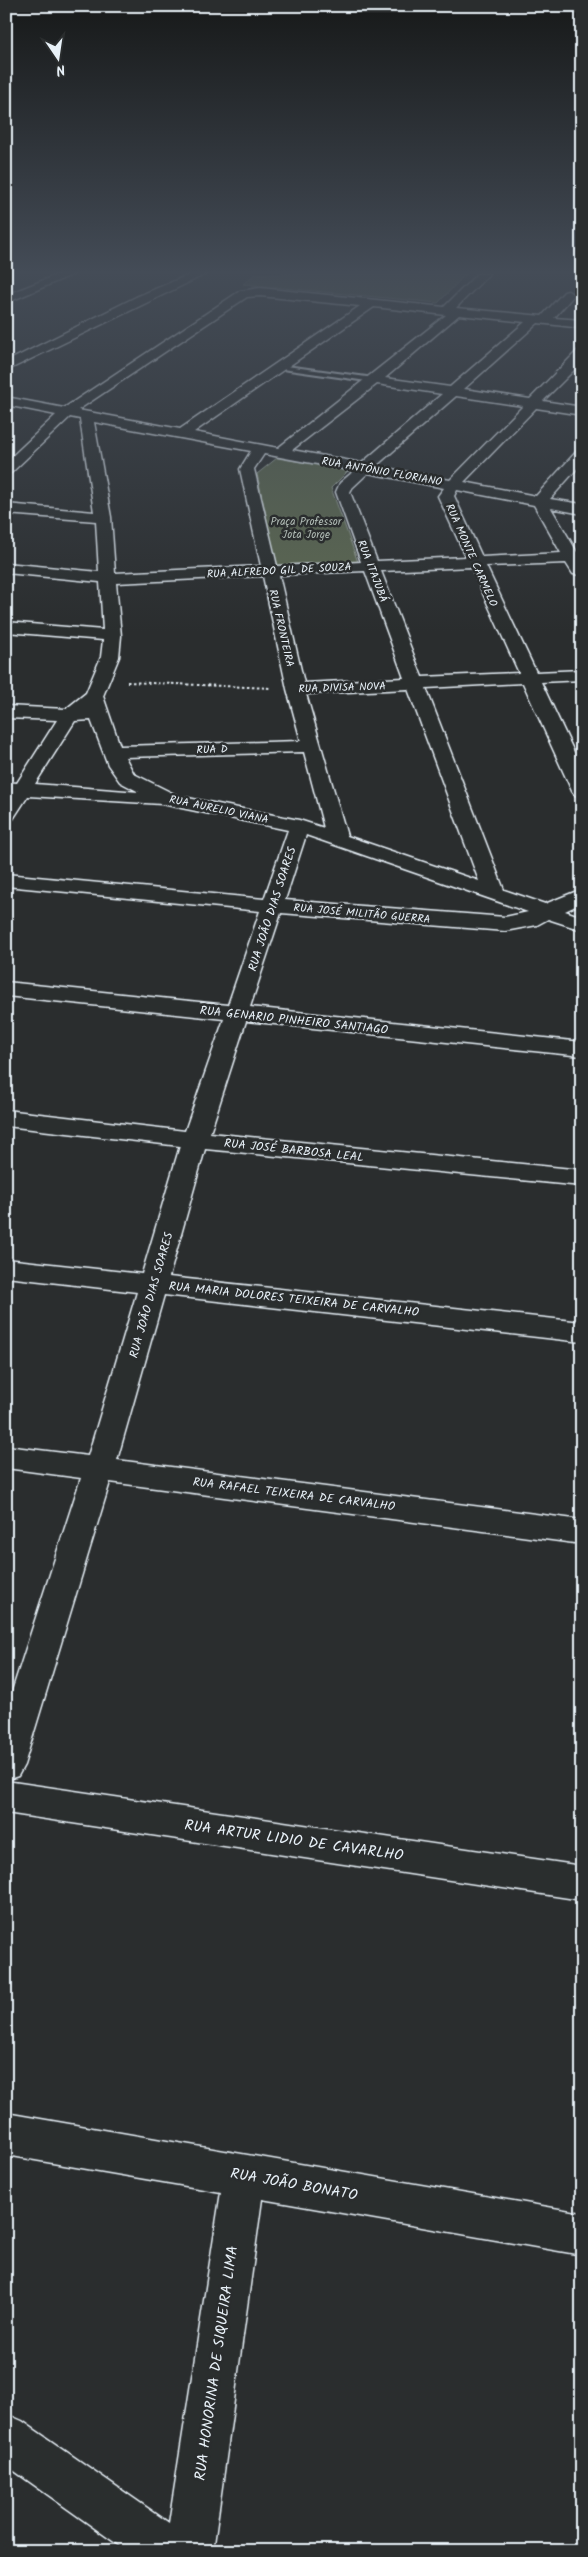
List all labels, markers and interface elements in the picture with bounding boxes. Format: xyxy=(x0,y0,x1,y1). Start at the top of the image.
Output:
north arrow xyxy=(32,32,82,82)
text: N xyxy=(54,58,67,81)
street label: RUA ANTÔNIO FLORIANO xyxy=(320,453,444,491)
street label: RUA MONTE CARMELO xyxy=(440,501,502,610)
park label: Praça Professor Jota Jorge xyxy=(271,513,343,544)
street label: RUA ITAJUBÁ xyxy=(352,538,392,605)
street label: RUA ALFREDO GIL DE SOUZA xyxy=(206,558,352,584)
street label: RUA FRONTEIRA xyxy=(263,588,299,669)
street label: RUA DIVISA NOVA xyxy=(298,677,386,699)
street label: RUA D xyxy=(196,740,228,760)
street label: RUA AURELIO VIANA xyxy=(168,791,270,829)
street label: RUA JOÃO DIAS SOARES xyxy=(243,844,302,974)
street label: RUA JOSÉ MILITÃO GUERRA xyxy=(293,899,431,929)
street label: RUA GENARIO PINHEIRO SANTIAGO xyxy=(199,1001,390,1040)
street label: RUA JOSÉ BARBOSA LEAL xyxy=(223,1134,365,1167)
street label: RUA JOÃO DIAS SOARES xyxy=(124,1229,179,1360)
street label: RUA MARIA DOLORES TEIXEIRA DE CARVALHO xyxy=(168,1277,421,1322)
street label: RUA RAFAEL TEIXEIRA DE CARVALHO xyxy=(192,1473,397,1516)
street label: RUA ARTUR LIDIO DE CAVARLHO xyxy=(183,1814,405,1868)
street label: RUA JOÃO BONATO xyxy=(228,2162,359,2208)
street label: RUA HONORINA DE SIQUEIRA LIMA xyxy=(189,2244,245,2482)

